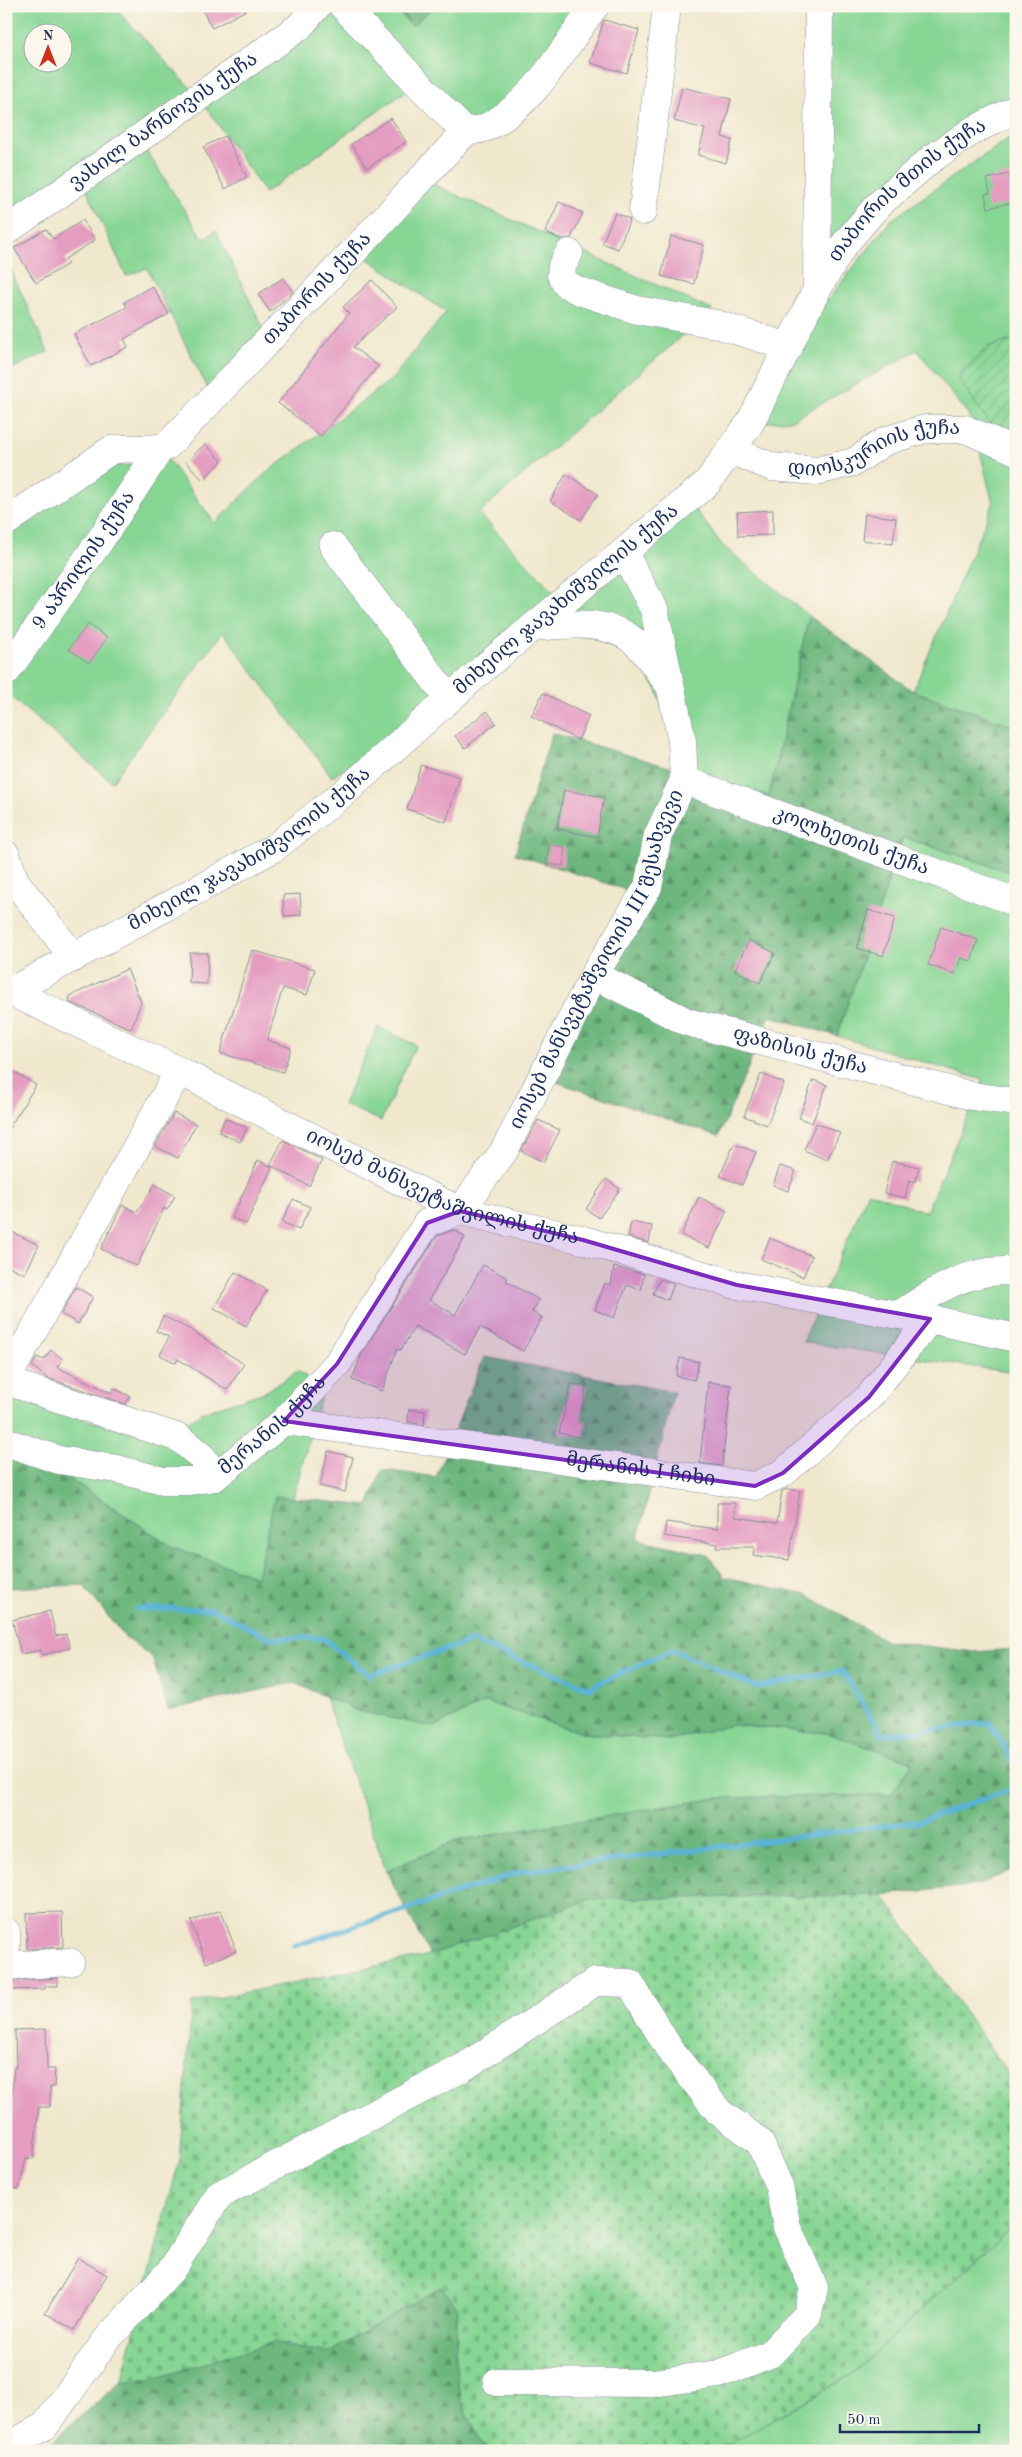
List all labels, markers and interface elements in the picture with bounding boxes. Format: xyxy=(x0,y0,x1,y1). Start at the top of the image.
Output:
north arrow xyxy=(22,22,72,72)
text: N xyxy=(43,29,54,43)
street label: ვასილ ბარნოვის ქუჩა xyxy=(66,49,261,194)
street label: თაბორის მთის ქუჩა xyxy=(825,116,989,266)
street label: თაბორის ქუჩა xyxy=(259,229,376,349)
street label: დიოსკურიის ქუჩა xyxy=(787,419,960,481)
street label: 9 აპრილის ქუჩა xyxy=(29,488,139,634)
street label: მიხეილ ჯავახიშვილის ქუჩა xyxy=(451,501,683,699)
street label: მიხეილ ჯავახიშვილის ქუჩა xyxy=(125,764,375,935)
street label: იოსებ მანსვეტაშვილის III შესახვევი xyxy=(507,787,688,1133)
street label: კოლხეთის ქუჩა xyxy=(771,804,932,879)
street label: ფაზისის ქუჩა xyxy=(731,1024,869,1078)
street label: იოსებ მანსვეტაშვილის ქუჩა xyxy=(303,1126,581,1249)
street label: მერანის ქუჩა xyxy=(216,1372,330,1479)
street label: მერანის I ჩიხი xyxy=(565,1450,716,1490)
scale bar xyxy=(840,2402,978,2434)
text: 50 m xyxy=(847,2413,881,2428)

